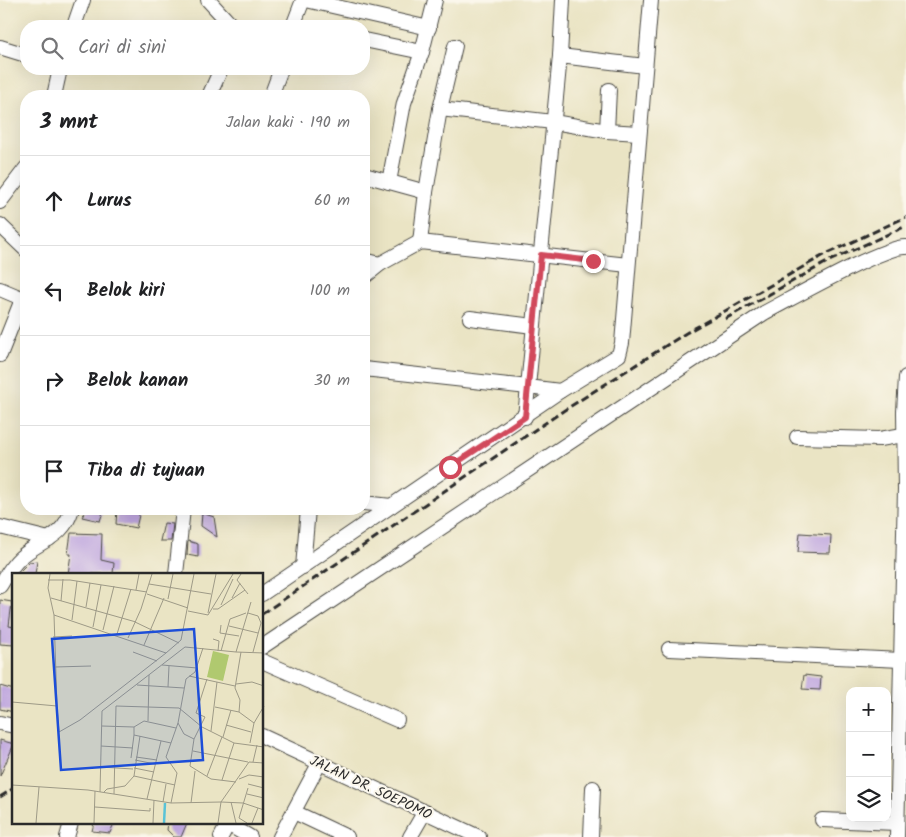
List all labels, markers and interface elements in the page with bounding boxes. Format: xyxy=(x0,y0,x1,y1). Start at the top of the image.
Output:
search box xyxy=(20,20,370,75)
text: Cari di sini xyxy=(78,33,166,63)
icon: search xyxy=(38,34,66,62)
text: 3 mnt xyxy=(40,106,98,139)
text: Jalan kaki · 190 m xyxy=(226,110,350,135)
text: Lurus xyxy=(87,186,132,216)
icon: ahead xyxy=(40,187,68,215)
text: 60 m xyxy=(314,188,350,213)
route end xyxy=(582,250,605,273)
text: Belok kiri xyxy=(87,276,165,306)
icon: left xyxy=(40,277,68,305)
text: 100 m xyxy=(310,278,350,303)
text: Belok kanan xyxy=(87,366,188,396)
icon: right xyxy=(40,367,68,395)
text: 30 m xyxy=(314,368,350,393)
text: Tiba di tujuan xyxy=(87,456,205,486)
route start xyxy=(439,456,462,479)
icon: arrive xyxy=(40,457,68,485)
inset map xyxy=(12,573,264,824)
map controls xyxy=(846,687,891,822)
button: + xyxy=(846,687,891,732)
button: − xyxy=(846,732,891,777)
street label: JALAN DR. SOEPOMO xyxy=(306,750,436,826)
button: layers xyxy=(846,777,891,822)

